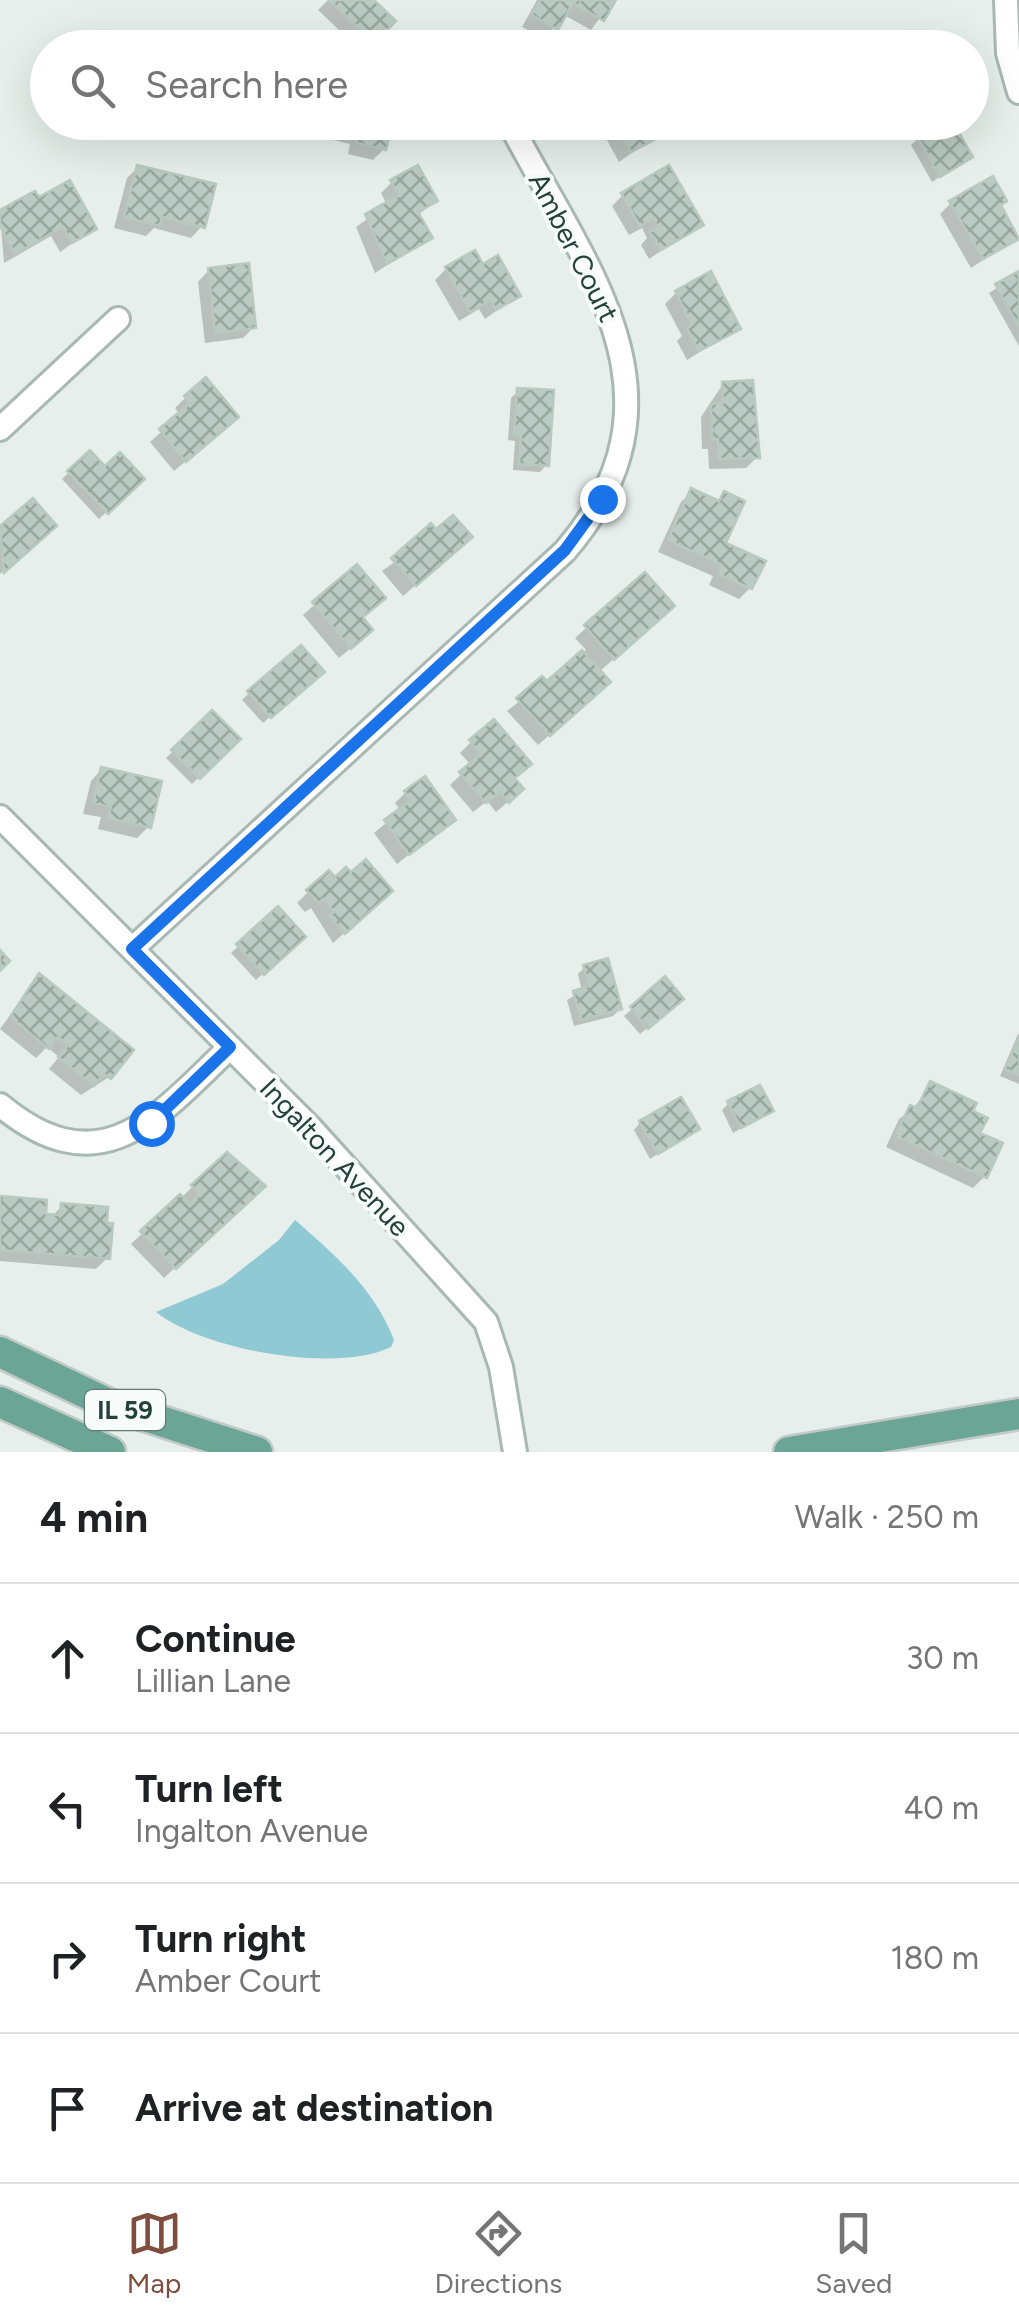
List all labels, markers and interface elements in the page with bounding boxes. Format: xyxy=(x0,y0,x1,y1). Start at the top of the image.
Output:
search box xyxy=(30,30,989,140)
icon: search xyxy=(65,58,120,113)
text: Search here xyxy=(145,62,348,108)
street label: Amber Court xyxy=(522,167,626,327)
route end xyxy=(580,477,626,523)
street label: Ingalton Avenue xyxy=(253,1071,417,1243)
route start xyxy=(129,1101,175,1147)
road number: IL 59 xyxy=(85,1390,165,1430)
text: 4 min xyxy=(40,1492,148,1543)
text: Walk · 250 m xyxy=(795,1498,979,1536)
text: Continue xyxy=(135,1616,296,1662)
icon: ahead xyxy=(40,1631,95,1686)
text: 30 m xyxy=(906,1639,979,1677)
text: Lillian Lane xyxy=(135,1662,291,1700)
text: Turn left xyxy=(135,1766,283,1812)
icon: left xyxy=(40,1781,95,1836)
text: 40 m xyxy=(903,1789,979,1827)
text: Ingalton Avenue xyxy=(135,1812,368,1850)
text: Turn right xyxy=(135,1916,307,1962)
icon: right xyxy=(40,1931,95,1986)
text: 180 m xyxy=(890,1939,979,1977)
text: Amber Court xyxy=(135,1962,321,2000)
icon: arrive xyxy=(40,2081,95,2136)
text: Arrive at destination xyxy=(135,2085,493,2131)
tab: Map xyxy=(127,2206,182,2300)
tab: Directions xyxy=(435,2206,562,2300)
tab: Saved xyxy=(815,2206,892,2300)

